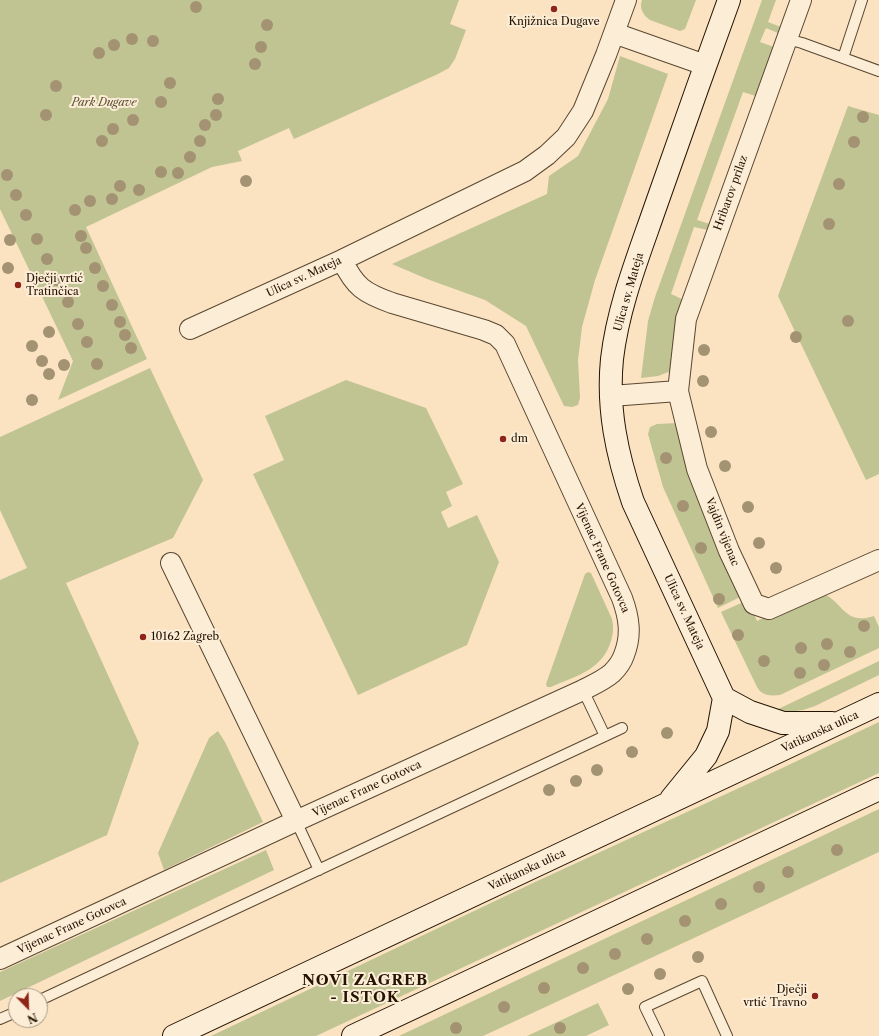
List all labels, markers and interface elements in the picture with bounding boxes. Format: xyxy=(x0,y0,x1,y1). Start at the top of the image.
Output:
marker: Knjižnica Dugave xyxy=(549,4,559,14)
place label: Knjižnica Dugave xyxy=(508,15,600,29)
park label: Park Dugave xyxy=(71,96,137,110)
street label: Hribarov prilaz xyxy=(711,154,751,232)
street label: Ulica sv. Mateja xyxy=(611,251,647,333)
street label: Ulica sv. Mateja xyxy=(264,254,344,300)
place label: Dječji vrtić Tratinčica xyxy=(26,272,83,298)
marker: Dječji vrtić Tratinčica xyxy=(13,280,23,290)
place label: dm xyxy=(511,432,528,446)
marker: dm xyxy=(498,434,508,444)
street label: Vajdin vijenac xyxy=(702,496,742,568)
street label: Vijenac Frane Gotovca xyxy=(572,501,632,615)
street label: Ulica sv. Mateja xyxy=(661,572,707,652)
place label: 10162 Zagreb xyxy=(151,630,219,644)
marker: 10162 Zagreb xyxy=(138,632,148,642)
street label: Vatikanska ulica xyxy=(779,708,861,756)
street label: Vijenac Frane Gotovca xyxy=(310,758,424,820)
street label: Vatikanska ulica xyxy=(486,846,568,894)
street label: Vijenac Frane Gotovca xyxy=(15,895,129,957)
district label: NOVI ZAGREB - ISTOK xyxy=(302,972,428,1007)
place label: Dječji vrtić Travno xyxy=(743,983,807,1009)
north arrow xyxy=(8,988,48,1028)
marker: Dječji vrtić Travno xyxy=(810,991,820,1001)
text: N xyxy=(25,1010,39,1026)

